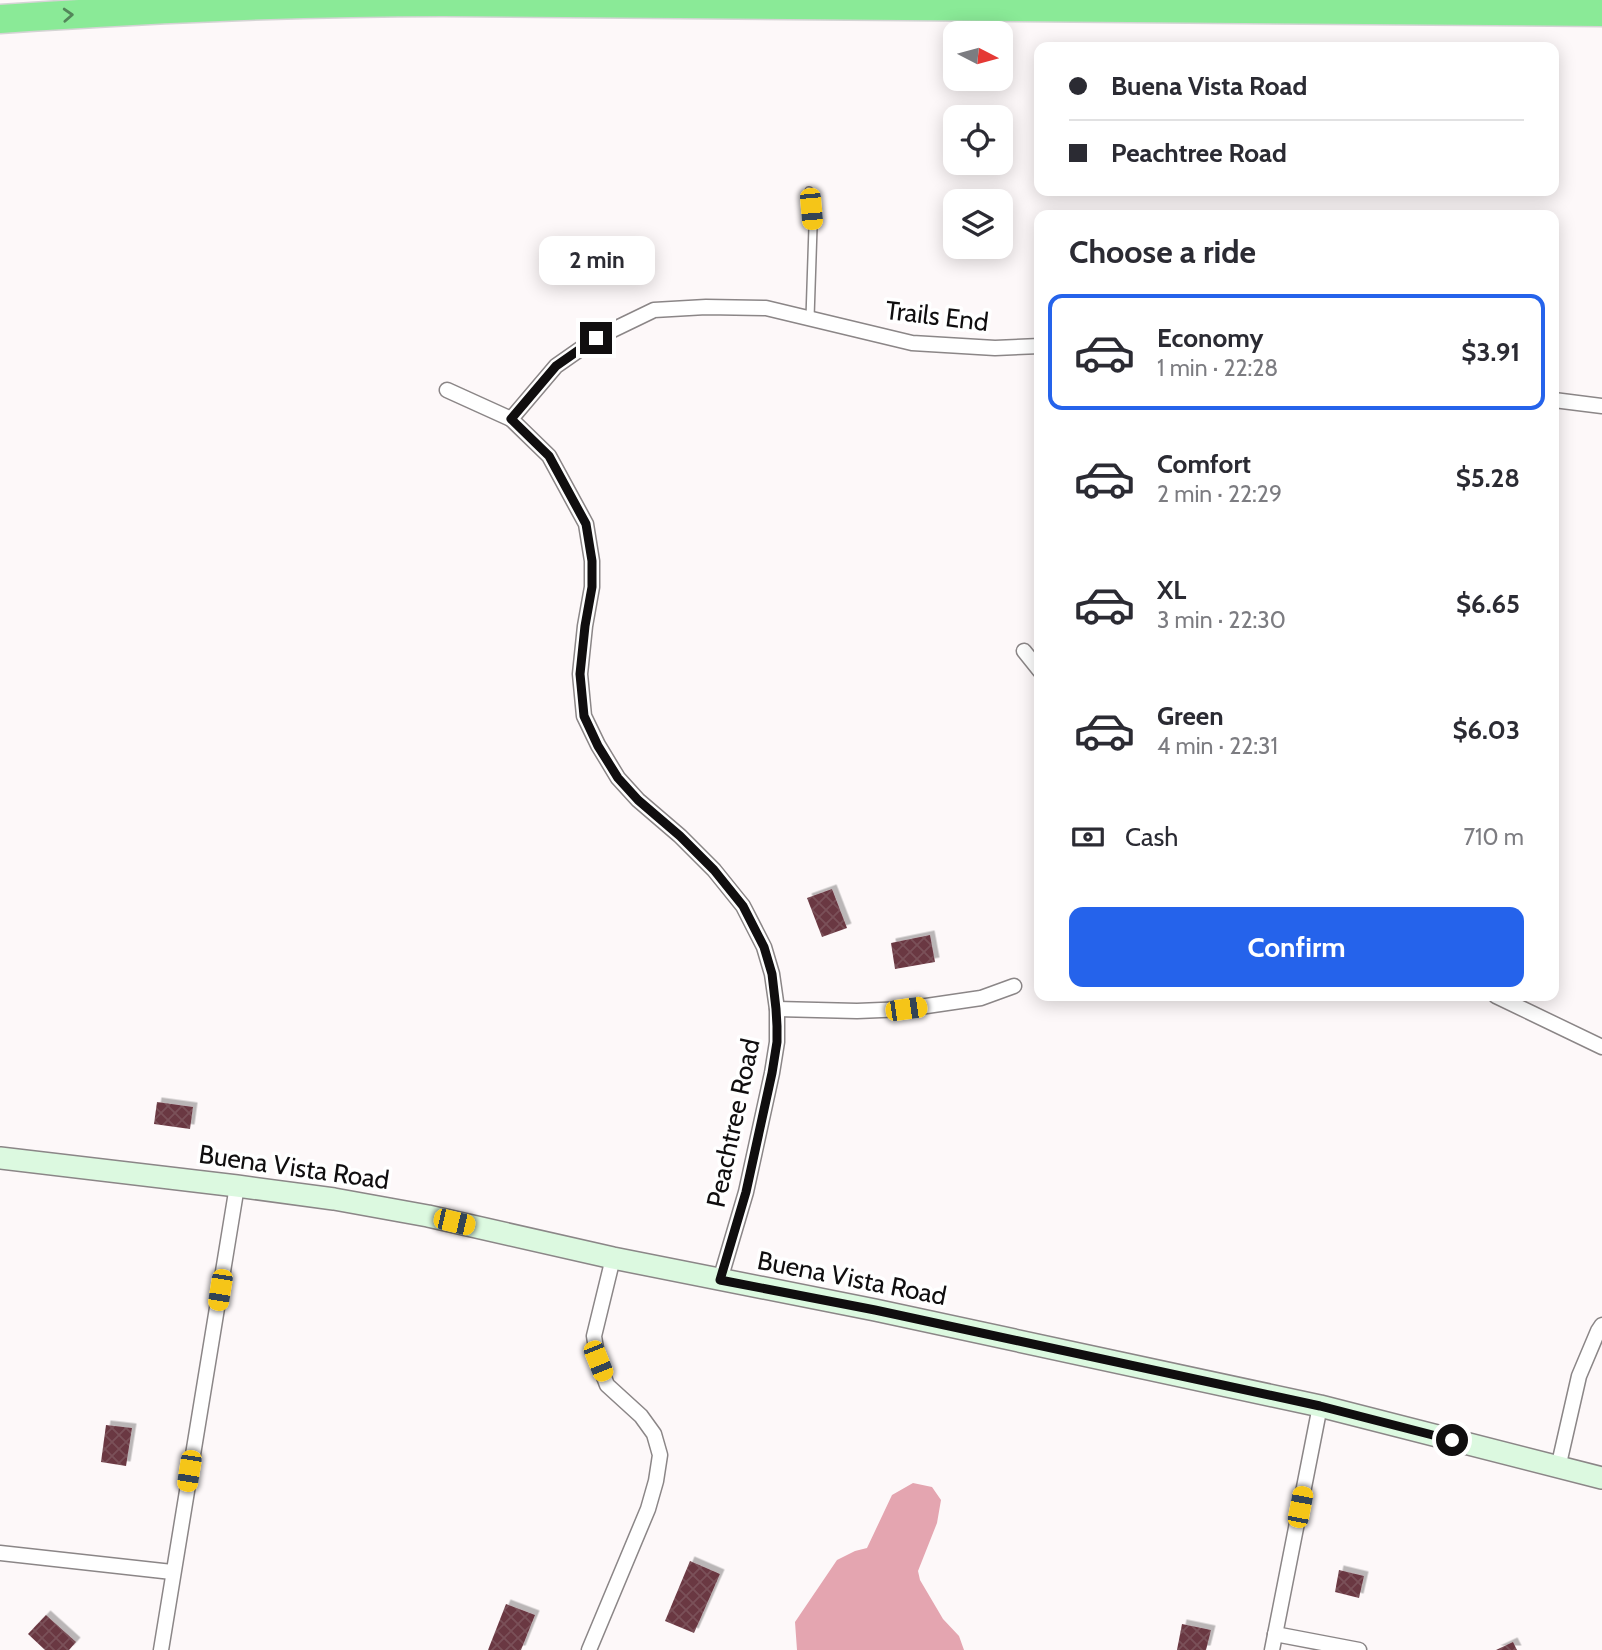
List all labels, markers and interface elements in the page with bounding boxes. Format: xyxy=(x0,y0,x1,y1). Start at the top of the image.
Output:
one-way arrow xyxy=(63,7,74,22)
north arrow xyxy=(943,21,1013,91)
map controls xyxy=(943,21,1013,259)
text: Buena Vista Road xyxy=(1111,70,1307,102)
button: locate xyxy=(943,105,1013,175)
text: Peachtree Road xyxy=(1111,137,1287,169)
car xyxy=(799,187,824,231)
button: layers xyxy=(943,189,1013,259)
text: Choose a ride xyxy=(1069,232,1256,271)
callout: 2 min xyxy=(538,236,654,286)
text: 2 min xyxy=(569,246,625,274)
street label: Trails End xyxy=(884,294,990,338)
icon: car xyxy=(1073,321,1136,384)
route end xyxy=(580,322,612,354)
text: Economy xyxy=(1157,322,1263,354)
text: $3.91 xyxy=(1461,336,1520,368)
text: 1 min · 22:28 xyxy=(1157,354,1278,382)
icon: car xyxy=(1073,447,1136,510)
text: Comfort xyxy=(1157,448,1251,480)
text: $5.28 xyxy=(1456,462,1520,494)
text: 2 min · 22:29 xyxy=(1157,480,1282,508)
icon: car xyxy=(1073,573,1136,636)
text: XL xyxy=(1157,574,1186,606)
text: $6.65 xyxy=(1456,588,1520,620)
text: 3 min · 22:30 xyxy=(1157,606,1286,634)
icon: car xyxy=(1073,699,1136,762)
text: Green xyxy=(1157,700,1224,732)
text: $6.03 xyxy=(1452,714,1520,746)
text: 4 min · 22:31 xyxy=(1157,732,1278,760)
icon: cash xyxy=(1069,818,1107,856)
text: Cash xyxy=(1125,821,1178,853)
text: 710 m xyxy=(1464,823,1524,851)
button: Confirm xyxy=(1069,907,1524,987)
car xyxy=(884,996,929,1022)
street label: Peachtree Road xyxy=(700,1036,766,1210)
street label: Buena Vista Road xyxy=(197,1138,391,1196)
car xyxy=(432,1207,477,1237)
street label: Buena Vista Road xyxy=(755,1244,949,1312)
car xyxy=(207,1268,234,1312)
car xyxy=(581,1338,616,1384)
route start xyxy=(1436,1424,1468,1456)
car xyxy=(176,1449,203,1493)
car xyxy=(1286,1484,1315,1530)

